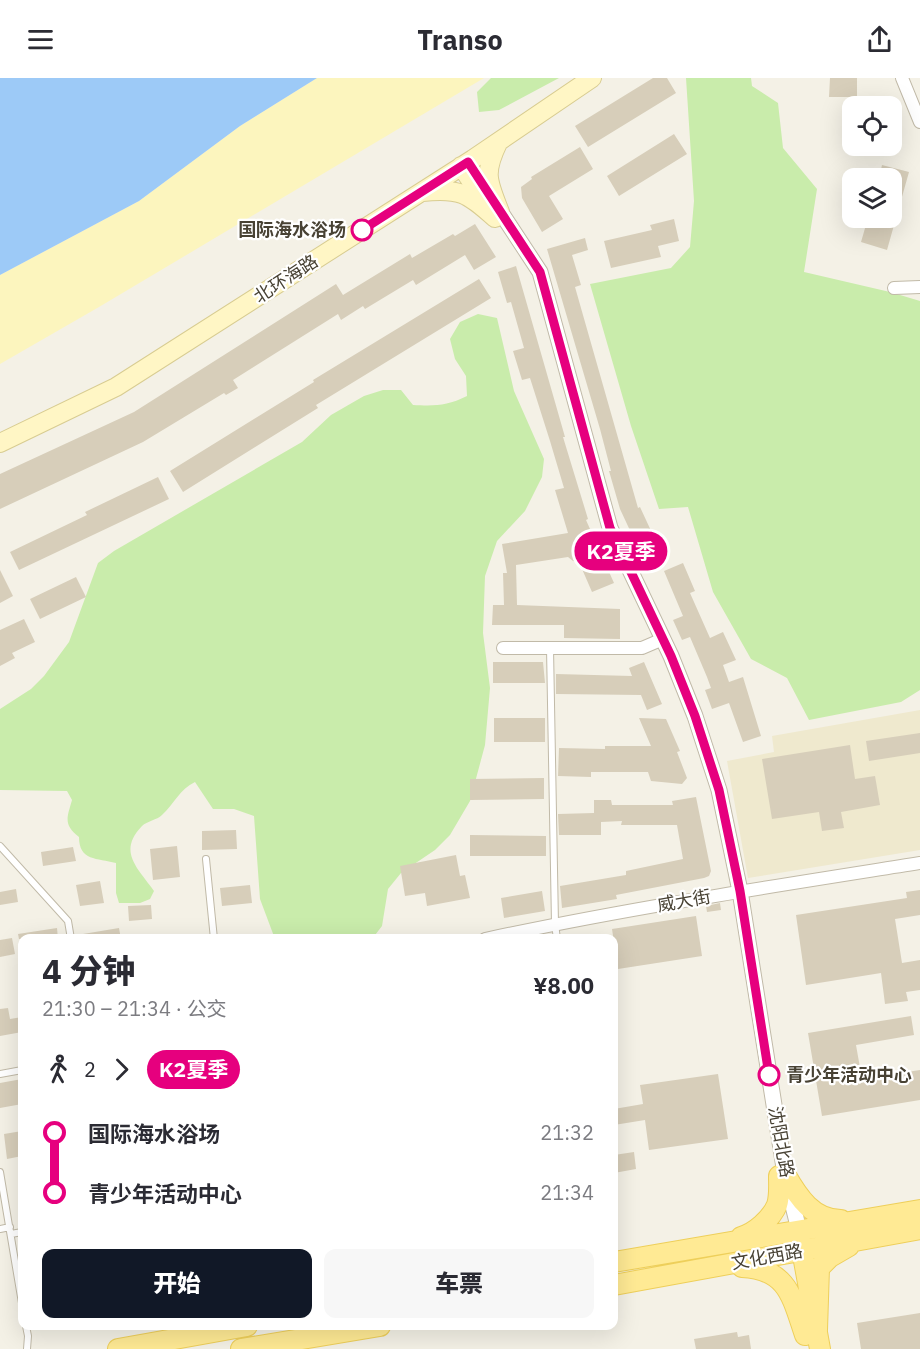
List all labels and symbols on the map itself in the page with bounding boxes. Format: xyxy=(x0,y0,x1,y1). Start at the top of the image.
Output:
place label: 国际海水浴场 xyxy=(238,218,346,241)
marker: 国际海水浴场 xyxy=(351,219,373,241)
street label: 北环海路 xyxy=(249,249,322,308)
line badge: K2夏季 xyxy=(579,532,663,570)
street label: 威大街 xyxy=(655,884,712,917)
place label: 青少年活动中心 xyxy=(786,1063,912,1086)
marker: 青少年活动中心 xyxy=(758,1064,780,1086)
street label: 沈阳北路 xyxy=(764,1104,799,1179)
street label: 文化西路 xyxy=(729,1239,804,1274)

